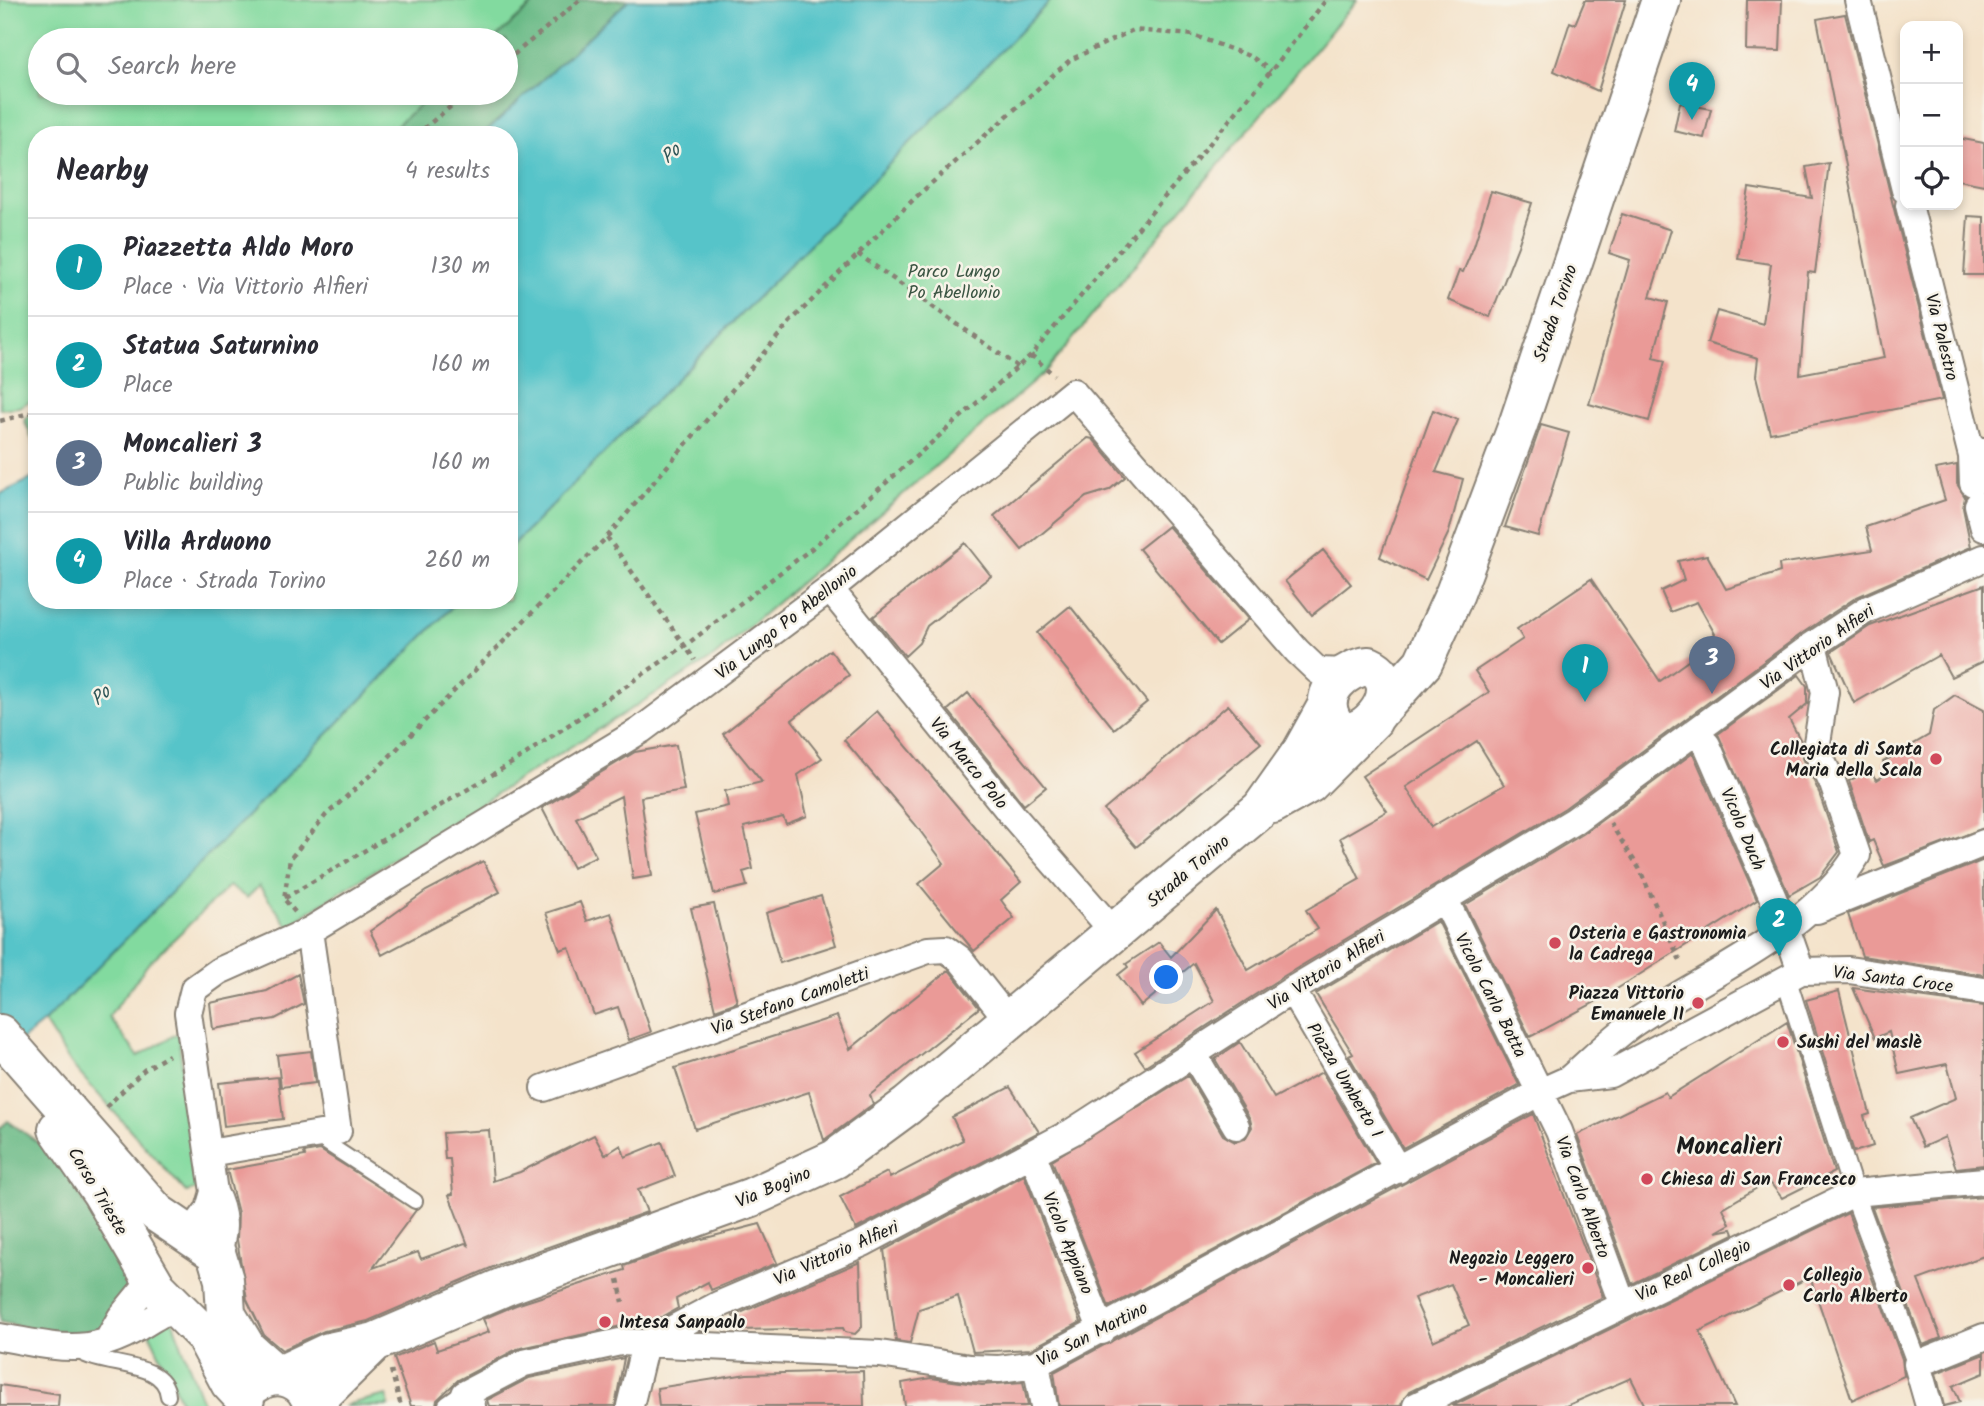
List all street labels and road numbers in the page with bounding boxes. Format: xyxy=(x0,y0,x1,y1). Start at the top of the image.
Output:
street label: Strada Torino xyxy=(1526,261,1587,366)
street label: Via Palestro xyxy=(1916,291,1965,384)
street label: Via Lungo Po Abellonio xyxy=(709,558,864,688)
street label: Via Vittorio Alfieri xyxy=(1755,597,1882,699)
street label: Via Marco Polo xyxy=(921,711,1014,817)
street label: Vicolo Duch xyxy=(1711,784,1772,876)
street label: Strada Torino xyxy=(1141,828,1237,916)
street label: Via Vittorio Alfieri xyxy=(1262,923,1392,1019)
street label: Vicolo Carlo Botta xyxy=(1446,928,1534,1063)
street label: Via Santa Croce xyxy=(1831,959,1955,1002)
street label: Via Stefano Camoletti xyxy=(707,960,874,1045)
street label: Piazza Umberto I xyxy=(1298,1017,1390,1144)
street label: Via Carlo Alberto xyxy=(1546,1132,1617,1263)
street label: Corso Trieste xyxy=(59,1142,135,1242)
street label: Via Bogino xyxy=(731,1159,816,1217)
street label: Vicolo Appiano xyxy=(1033,1188,1100,1299)
street label: Via Vittorio Alfieri xyxy=(769,1214,904,1295)
street label: Via Real Collegio xyxy=(1631,1232,1756,1311)
street label: Via San Martino xyxy=(1032,1295,1154,1376)

